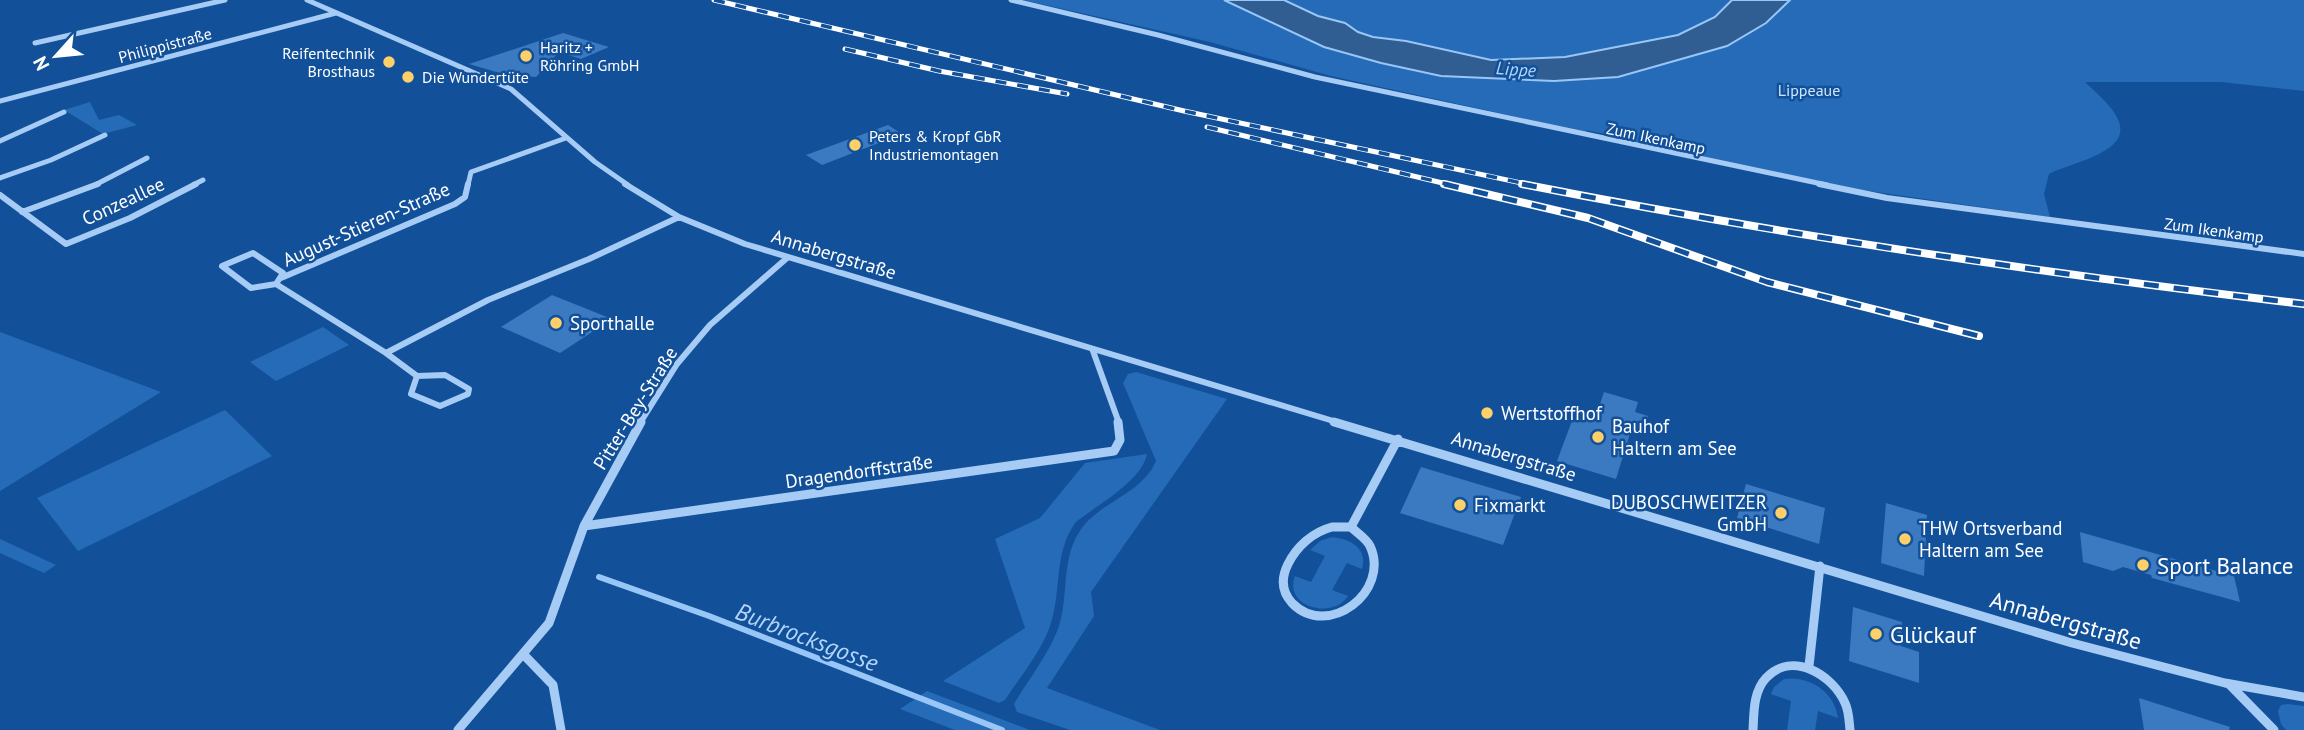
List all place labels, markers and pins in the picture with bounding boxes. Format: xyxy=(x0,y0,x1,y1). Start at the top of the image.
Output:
place label: Haritz + Röhring GmbH xyxy=(540,37,640,75)
place label: Reifentechnik Brosthaus xyxy=(282,43,375,81)
marker: Haritz + Röhring GmbH xyxy=(518,48,534,64)
marker: Reifentechnik Brosthaus xyxy=(381,54,397,70)
place label: Die Wundertüte xyxy=(422,67,529,87)
marker: Die Wundertüte xyxy=(400,69,416,85)
place label: Peters & Kropf GbR Industriemontagen xyxy=(869,126,1002,164)
marker: Peters & Kropf GbR Industriemontagen xyxy=(847,137,863,153)
place label: Sporthalle xyxy=(570,311,655,335)
marker: Sporthalle xyxy=(548,315,564,331)
place label: Wertstoffhof xyxy=(1501,401,1603,425)
marker: Wertstoffhof xyxy=(1479,405,1495,421)
place label: Bauhof Haltern am See xyxy=(1612,414,1737,460)
marker: Bauhof Haltern am See xyxy=(1590,429,1606,445)
place label: DUBOSCHWEITZER GmbH xyxy=(1611,490,1767,536)
place label: Fixmarkt xyxy=(1474,493,1546,517)
marker: Fixmarkt xyxy=(1452,497,1468,513)
marker: DUBOSCHWEITZER GmbH xyxy=(1773,505,1789,521)
place label: THW Ortsverband Haltern am See xyxy=(1919,516,2062,562)
marker: THW Ortsverband Haltern am See xyxy=(1897,531,1913,547)
place label: Sport Balance xyxy=(2157,551,2294,580)
marker: Sport Balance xyxy=(2135,557,2151,573)
place label: Glückauf xyxy=(1890,620,1977,649)
marker: Glückauf xyxy=(1868,626,1884,642)

